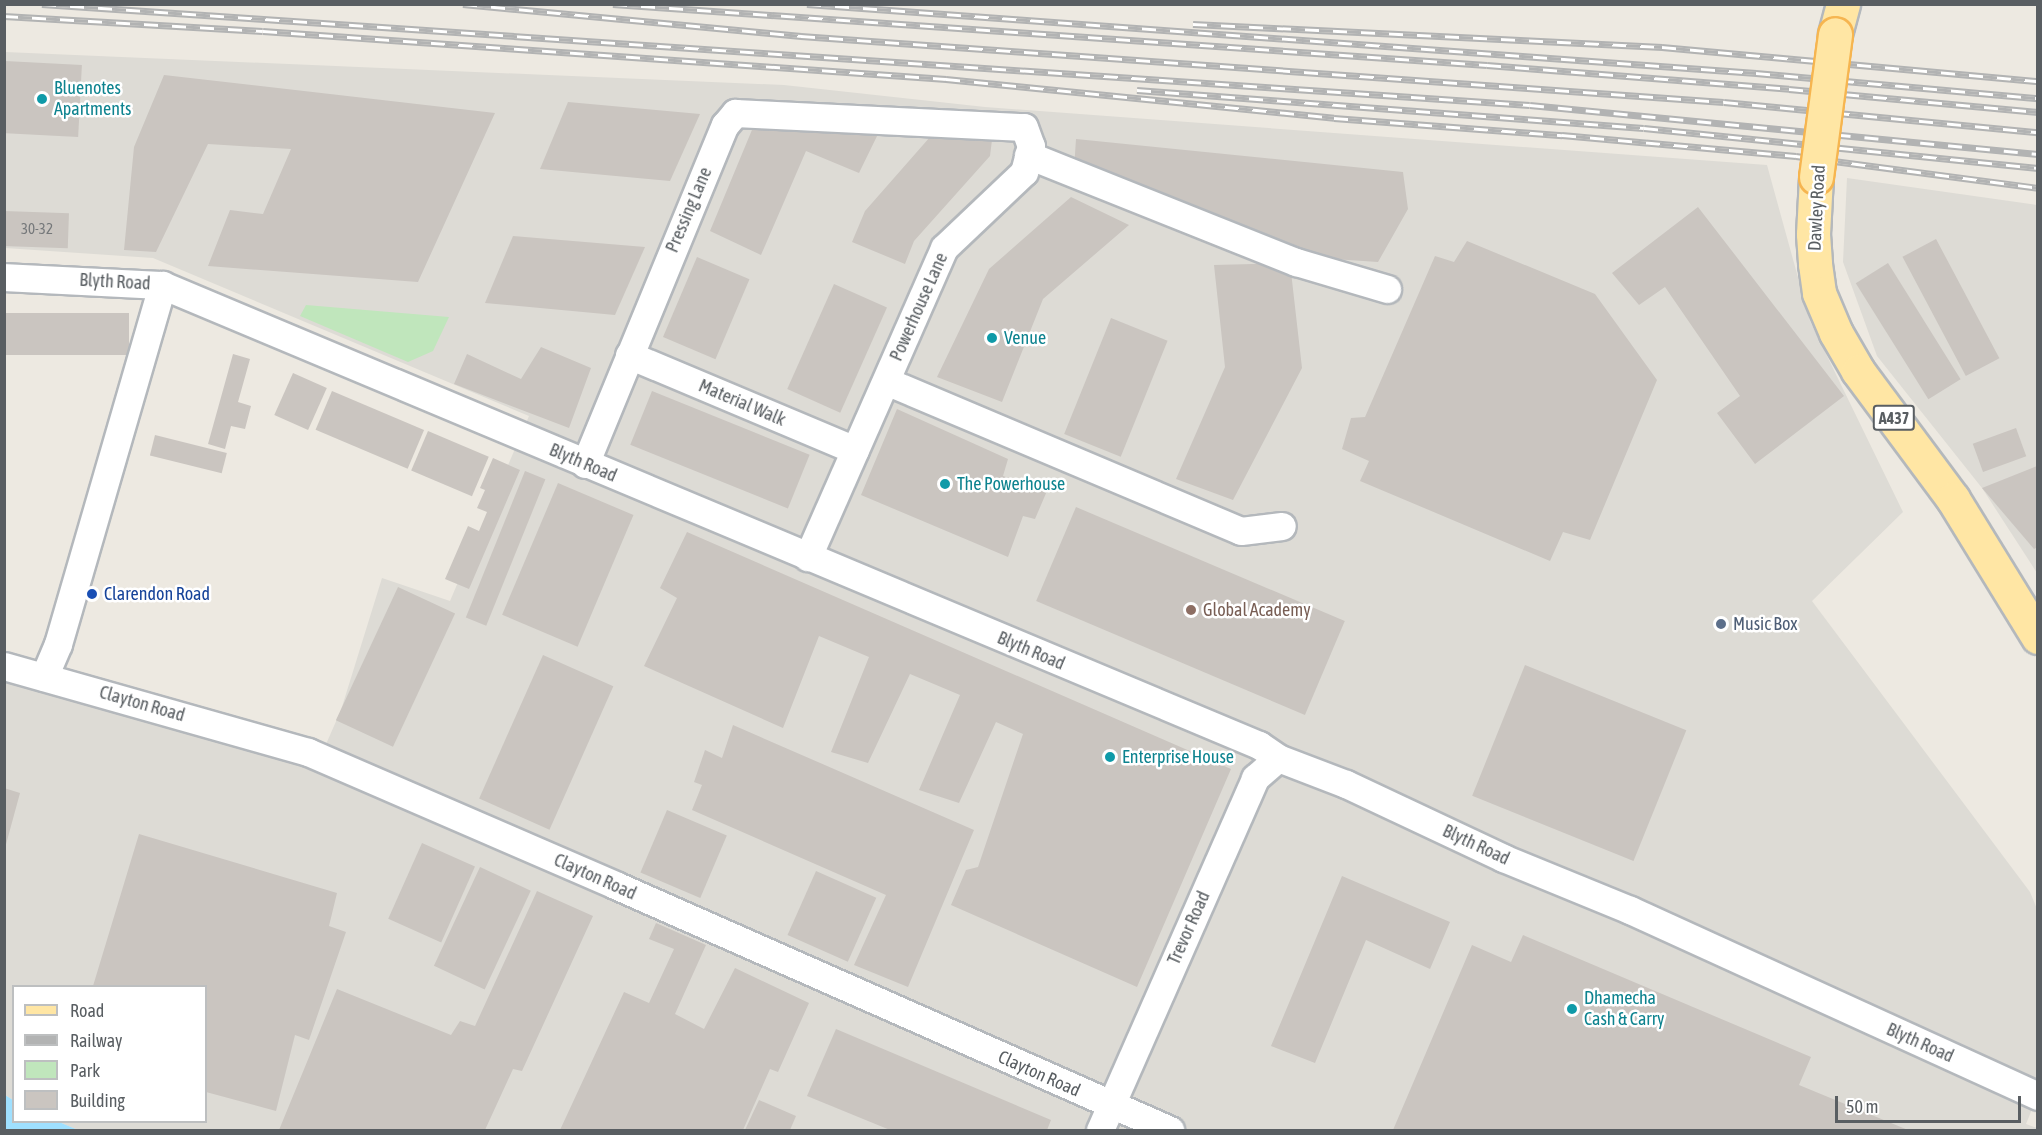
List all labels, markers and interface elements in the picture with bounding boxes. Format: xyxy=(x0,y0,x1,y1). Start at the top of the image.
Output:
place label: Bluenotes Apartments xyxy=(54,78,131,121)
marker: Bluenotes Apartments xyxy=(35,92,49,106)
street label: Pressing Lane xyxy=(661,164,717,256)
street label: Dawley Road xyxy=(1804,164,1830,252)
house number: 30-32 xyxy=(21,220,53,238)
street label: Powerhouse Lane xyxy=(886,250,952,364)
street label: Blyth Road xyxy=(79,269,151,295)
place label: Venue xyxy=(1004,327,1046,349)
marker: Venue xyxy=(985,331,999,345)
street label: Material Walk xyxy=(695,375,789,431)
road number: A437 xyxy=(1872,405,1916,431)
street label: Blyth Road xyxy=(546,439,620,487)
place label: The Powerhouse xyxy=(957,473,1065,495)
marker: The Powerhouse xyxy=(938,477,952,491)
place label: Clarendon Road xyxy=(104,583,210,605)
marker: Clarendon Road xyxy=(85,587,99,601)
place label: Global Academy xyxy=(1203,599,1311,621)
marker: Global Academy xyxy=(1184,603,1198,617)
place label: Music Box xyxy=(1733,613,1797,635)
marker: Music Box xyxy=(1714,617,1728,631)
street label: Blyth Road xyxy=(994,627,1068,675)
street label: Clayton Road xyxy=(97,682,187,726)
place label: Enterprise House xyxy=(1122,746,1234,768)
marker: Enterprise House xyxy=(1103,750,1117,764)
street label: Blyth Road xyxy=(1439,820,1513,870)
street label: Clayton Road xyxy=(551,849,639,905)
street label: Trevor Road xyxy=(1163,888,1215,968)
legend xyxy=(12,985,207,1123)
place label: Dhamecha Cash & Carry xyxy=(1584,988,1664,1030)
text: Road xyxy=(70,1000,104,1021)
marker: Dhamecha Cash & Carry xyxy=(1565,1002,1579,1016)
street label: Blyth Road xyxy=(1883,1019,1957,1067)
text: Railway xyxy=(70,1030,122,1051)
street label: Clayton Road xyxy=(995,1046,1083,1102)
text: Park xyxy=(70,1060,100,1081)
scale bar xyxy=(1838,1084,2024,1122)
text: Building xyxy=(70,1090,125,1111)
text: 50 m xyxy=(1846,1096,1878,1117)

